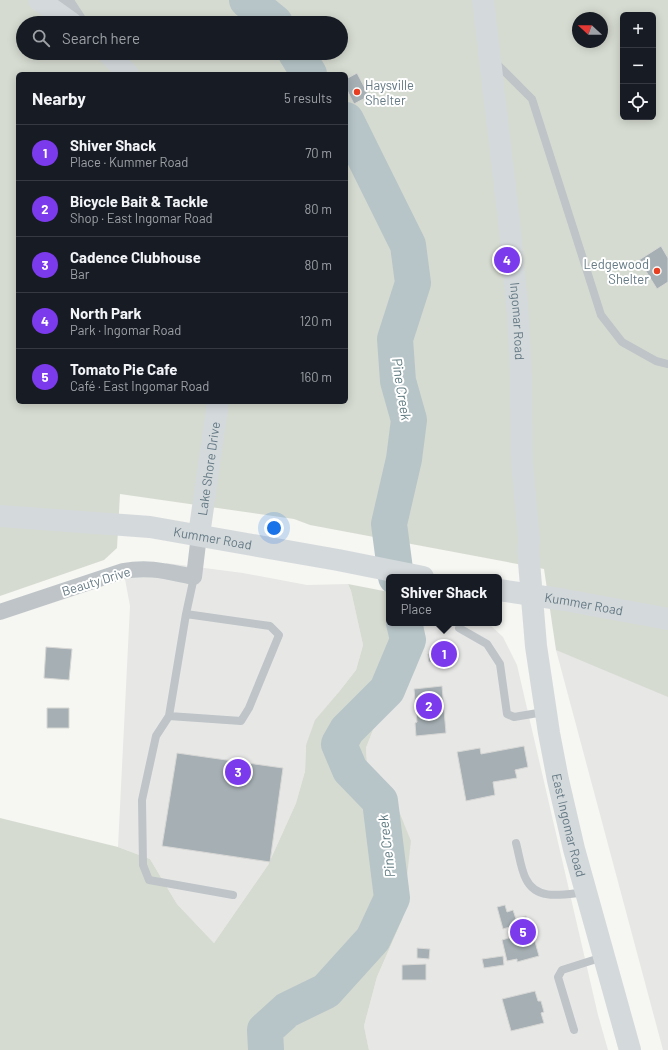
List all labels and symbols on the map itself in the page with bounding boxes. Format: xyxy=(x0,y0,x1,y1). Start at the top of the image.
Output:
north arrow xyxy=(572,12,608,48)
place label: Haysville Shelter xyxy=(365,77,414,108)
marker: Haysville Shelter xyxy=(352,87,362,97)
pin: 4 xyxy=(494,245,520,275)
place label: Ledgewood Shelter xyxy=(583,256,649,287)
marker: Ledgewood Shelter xyxy=(652,266,662,276)
street label: Ingomar Road xyxy=(507,281,528,360)
water label: Pine Creek xyxy=(389,357,415,422)
street label: Lake Shore Drive xyxy=(194,421,223,517)
your location xyxy=(264,518,284,538)
street label: Kummer Road xyxy=(172,523,253,553)
street label: Beauty Drive xyxy=(60,563,132,599)
street label: Kummer Road xyxy=(544,589,624,619)
pin: 1 xyxy=(431,639,457,669)
pin: 2 xyxy=(416,691,442,721)
pin: 3 xyxy=(225,757,251,787)
street label: East Ingomar Road xyxy=(549,772,589,879)
water label: Pine Creek xyxy=(374,813,398,878)
pin: 5 xyxy=(510,917,536,947)

